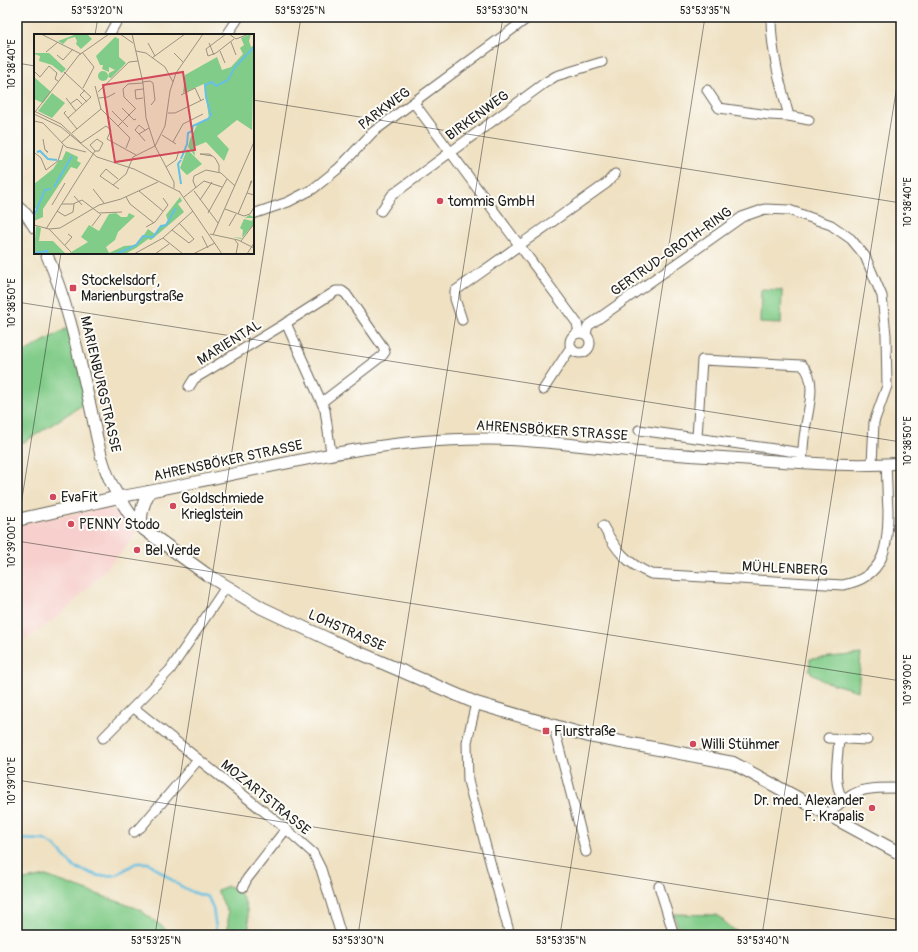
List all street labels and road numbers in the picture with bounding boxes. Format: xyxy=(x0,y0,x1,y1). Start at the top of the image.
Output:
street label: PARKWEG xyxy=(355,83,414,133)
street label: BIRKENWEG xyxy=(442,87,512,144)
street label: GERTRUD-GROTH-RING xyxy=(607,203,735,300)
street label: MARIENBURGSTRASSE xyxy=(77,314,124,454)
street label: MARIENTAL xyxy=(194,316,265,369)
street label: AHRENSBÖKER STRASSE xyxy=(475,416,629,444)
street label: AHRENSBÖKER STRASSE xyxy=(152,435,304,485)
street label: MÜHLENBERG xyxy=(742,558,828,579)
street label: LOHSTRASSE xyxy=(306,606,388,655)
street label: MOZARTSTRASSE xyxy=(218,756,314,839)

